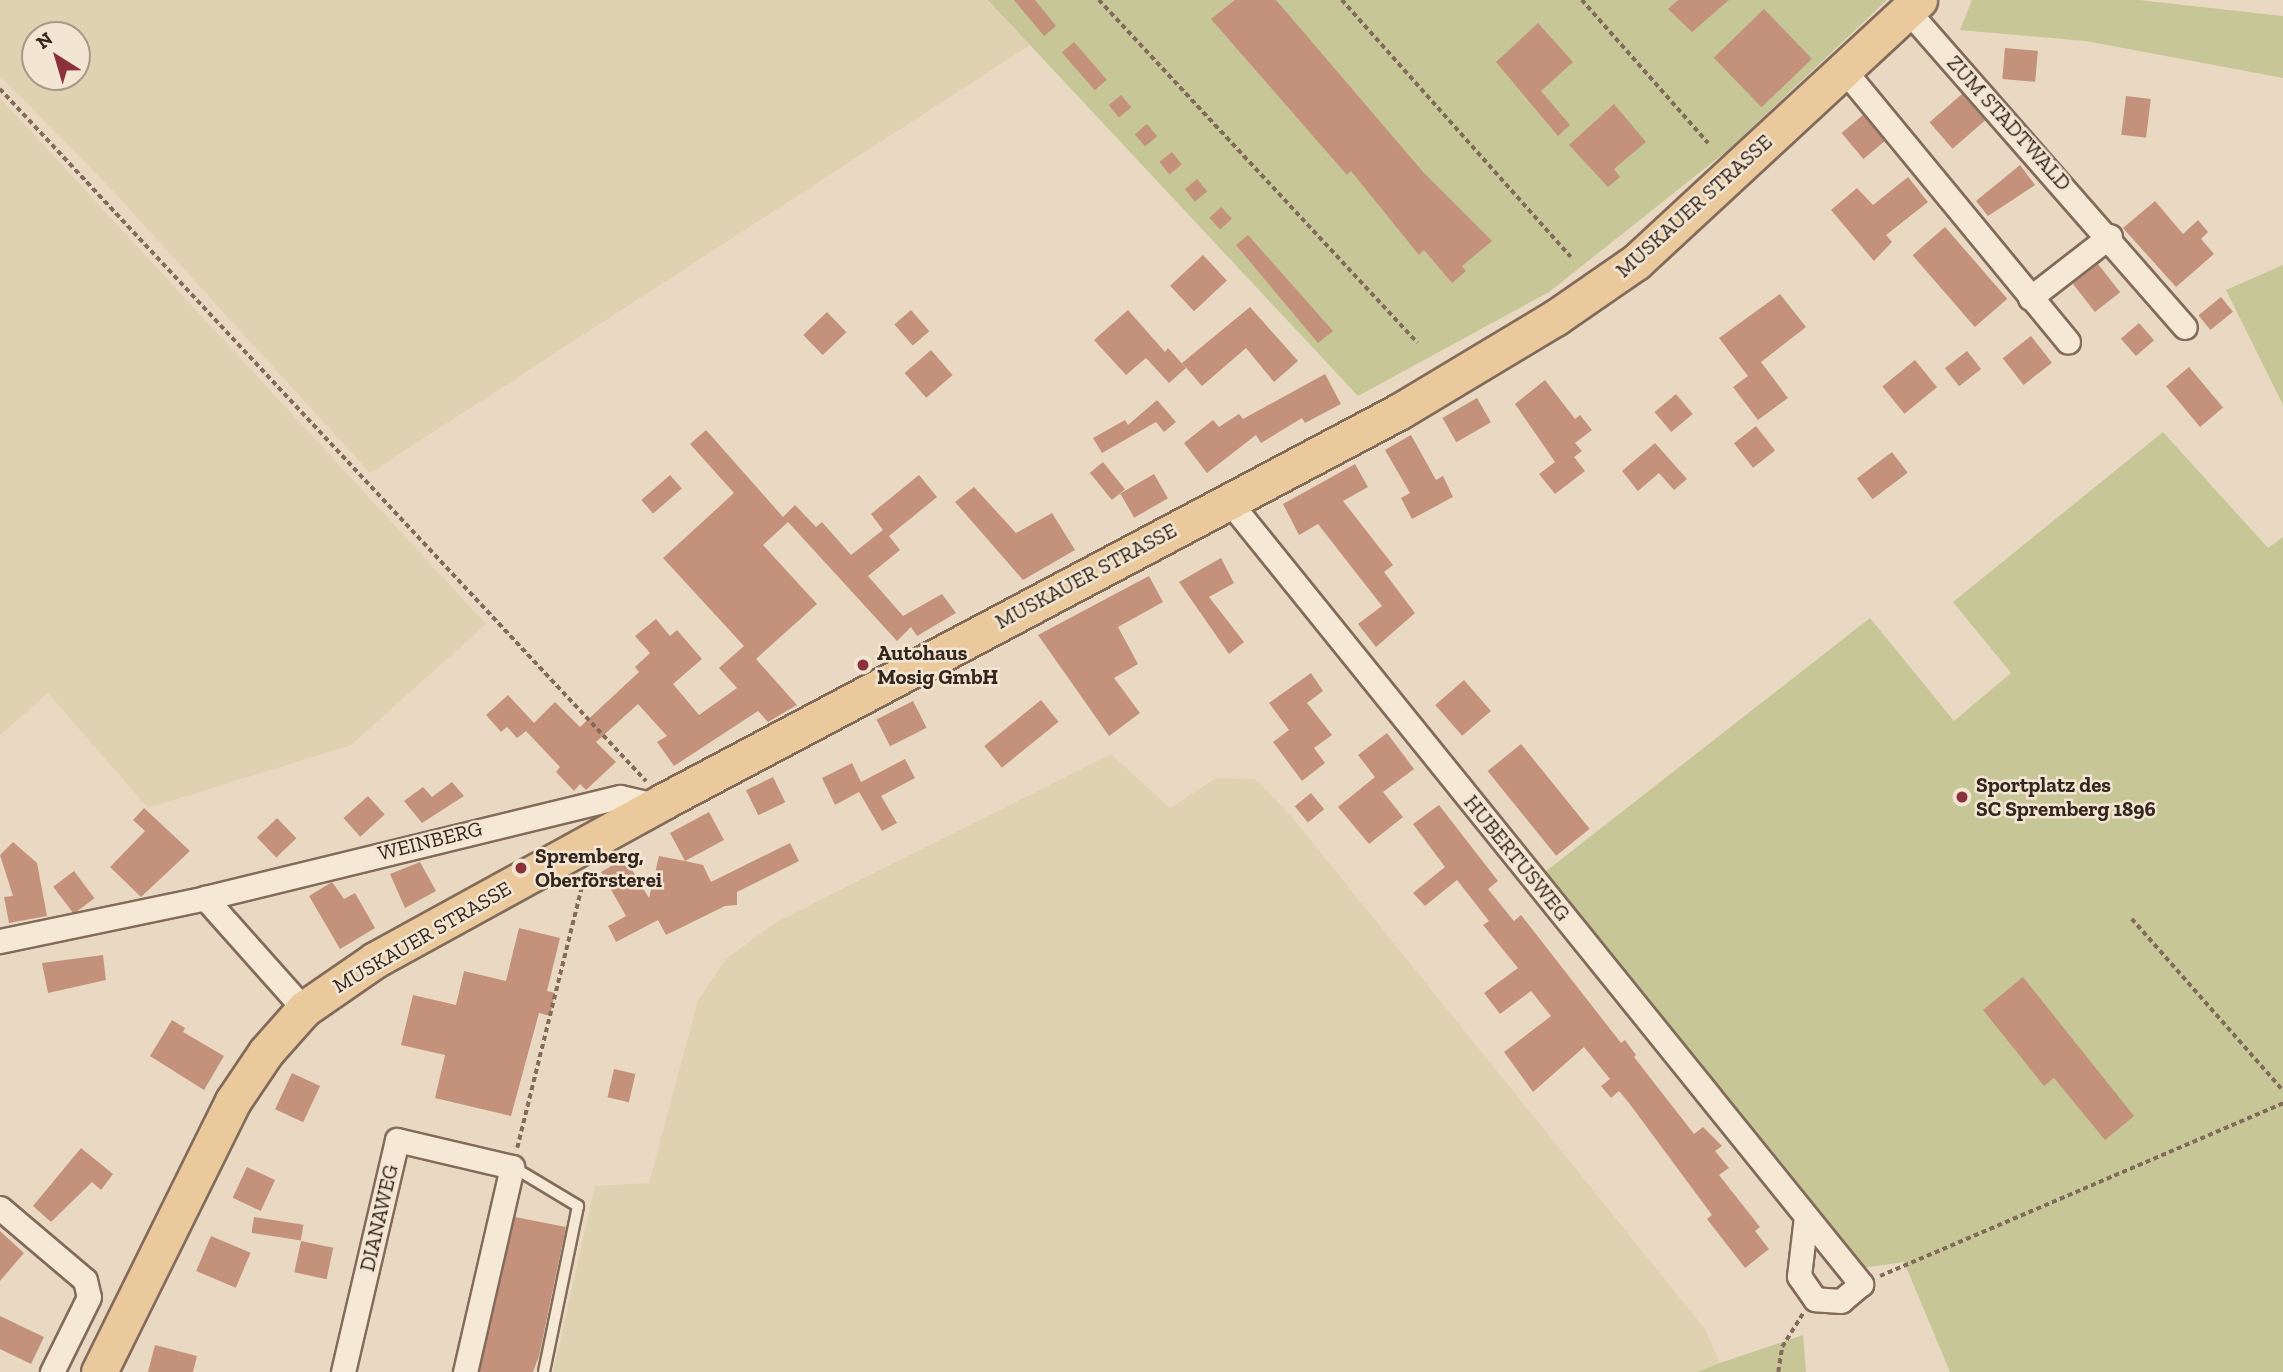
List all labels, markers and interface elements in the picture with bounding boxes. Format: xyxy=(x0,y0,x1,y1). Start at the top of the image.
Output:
north arrow xyxy=(21,21,91,91)
text: N xyxy=(32,27,57,54)
street label: ZUM STADTWALD xyxy=(1942,50,2076,196)
street label: MUSKAUER STRASSE xyxy=(1611,129,1777,283)
street label: MUSKAUER STRASSE xyxy=(991,518,1181,634)
place label: Autohaus Mosig GmbH xyxy=(877,640,998,690)
marker: Autohaus Mosig GmbH xyxy=(855,657,871,673)
place label: Sportplatz des SC Spremberg 1896 xyxy=(1976,772,2156,822)
marker: Sportplatz des SC Spremberg 1896 xyxy=(1954,789,1970,805)
street label: HUBERTUSWEG xyxy=(1459,790,1575,926)
street label: WEINBERG xyxy=(375,816,485,866)
place label: Spremberg, Oberförsterei xyxy=(535,843,662,893)
marker: Spremberg, Oberförsterei xyxy=(513,860,529,876)
street label: MUSKAUER STRASSE xyxy=(328,876,516,998)
street label: DIANAWEG xyxy=(354,1162,404,1274)

